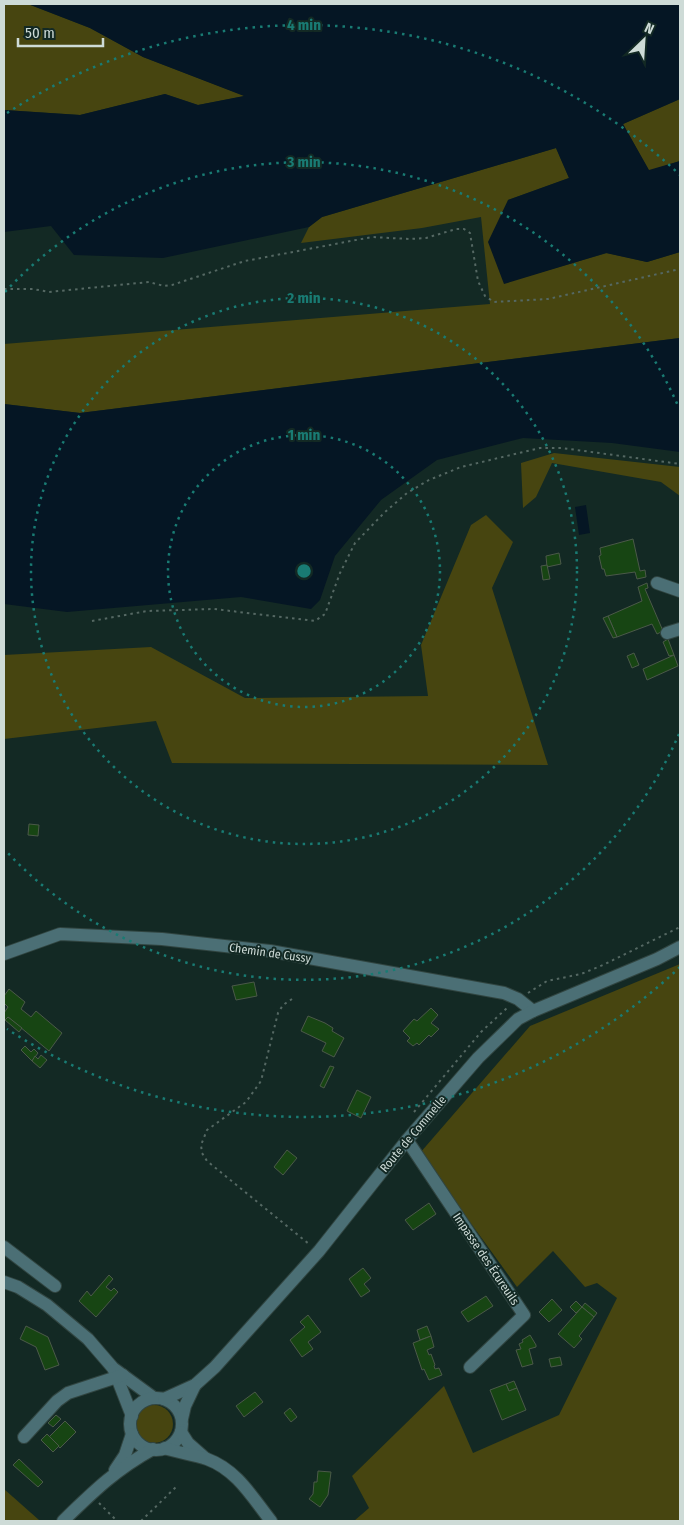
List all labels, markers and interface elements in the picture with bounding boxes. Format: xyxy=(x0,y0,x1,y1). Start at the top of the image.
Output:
scale bar xyxy=(18,15,102,47)
north arrow xyxy=(619,15,669,65)
text: 4 min xyxy=(287,16,321,34)
text: N xyxy=(642,19,657,38)
text: 50 m xyxy=(25,24,55,42)
text: 3 min xyxy=(286,153,321,171)
text: 2 min xyxy=(286,289,321,307)
text: 1 min xyxy=(288,426,320,444)
centre of rings xyxy=(295,562,313,580)
street label: Chemin de Cussy xyxy=(228,940,312,966)
street label: Route de Commelle xyxy=(377,1093,449,1175)
street label: Impasse des Écureuils xyxy=(450,1210,523,1308)

